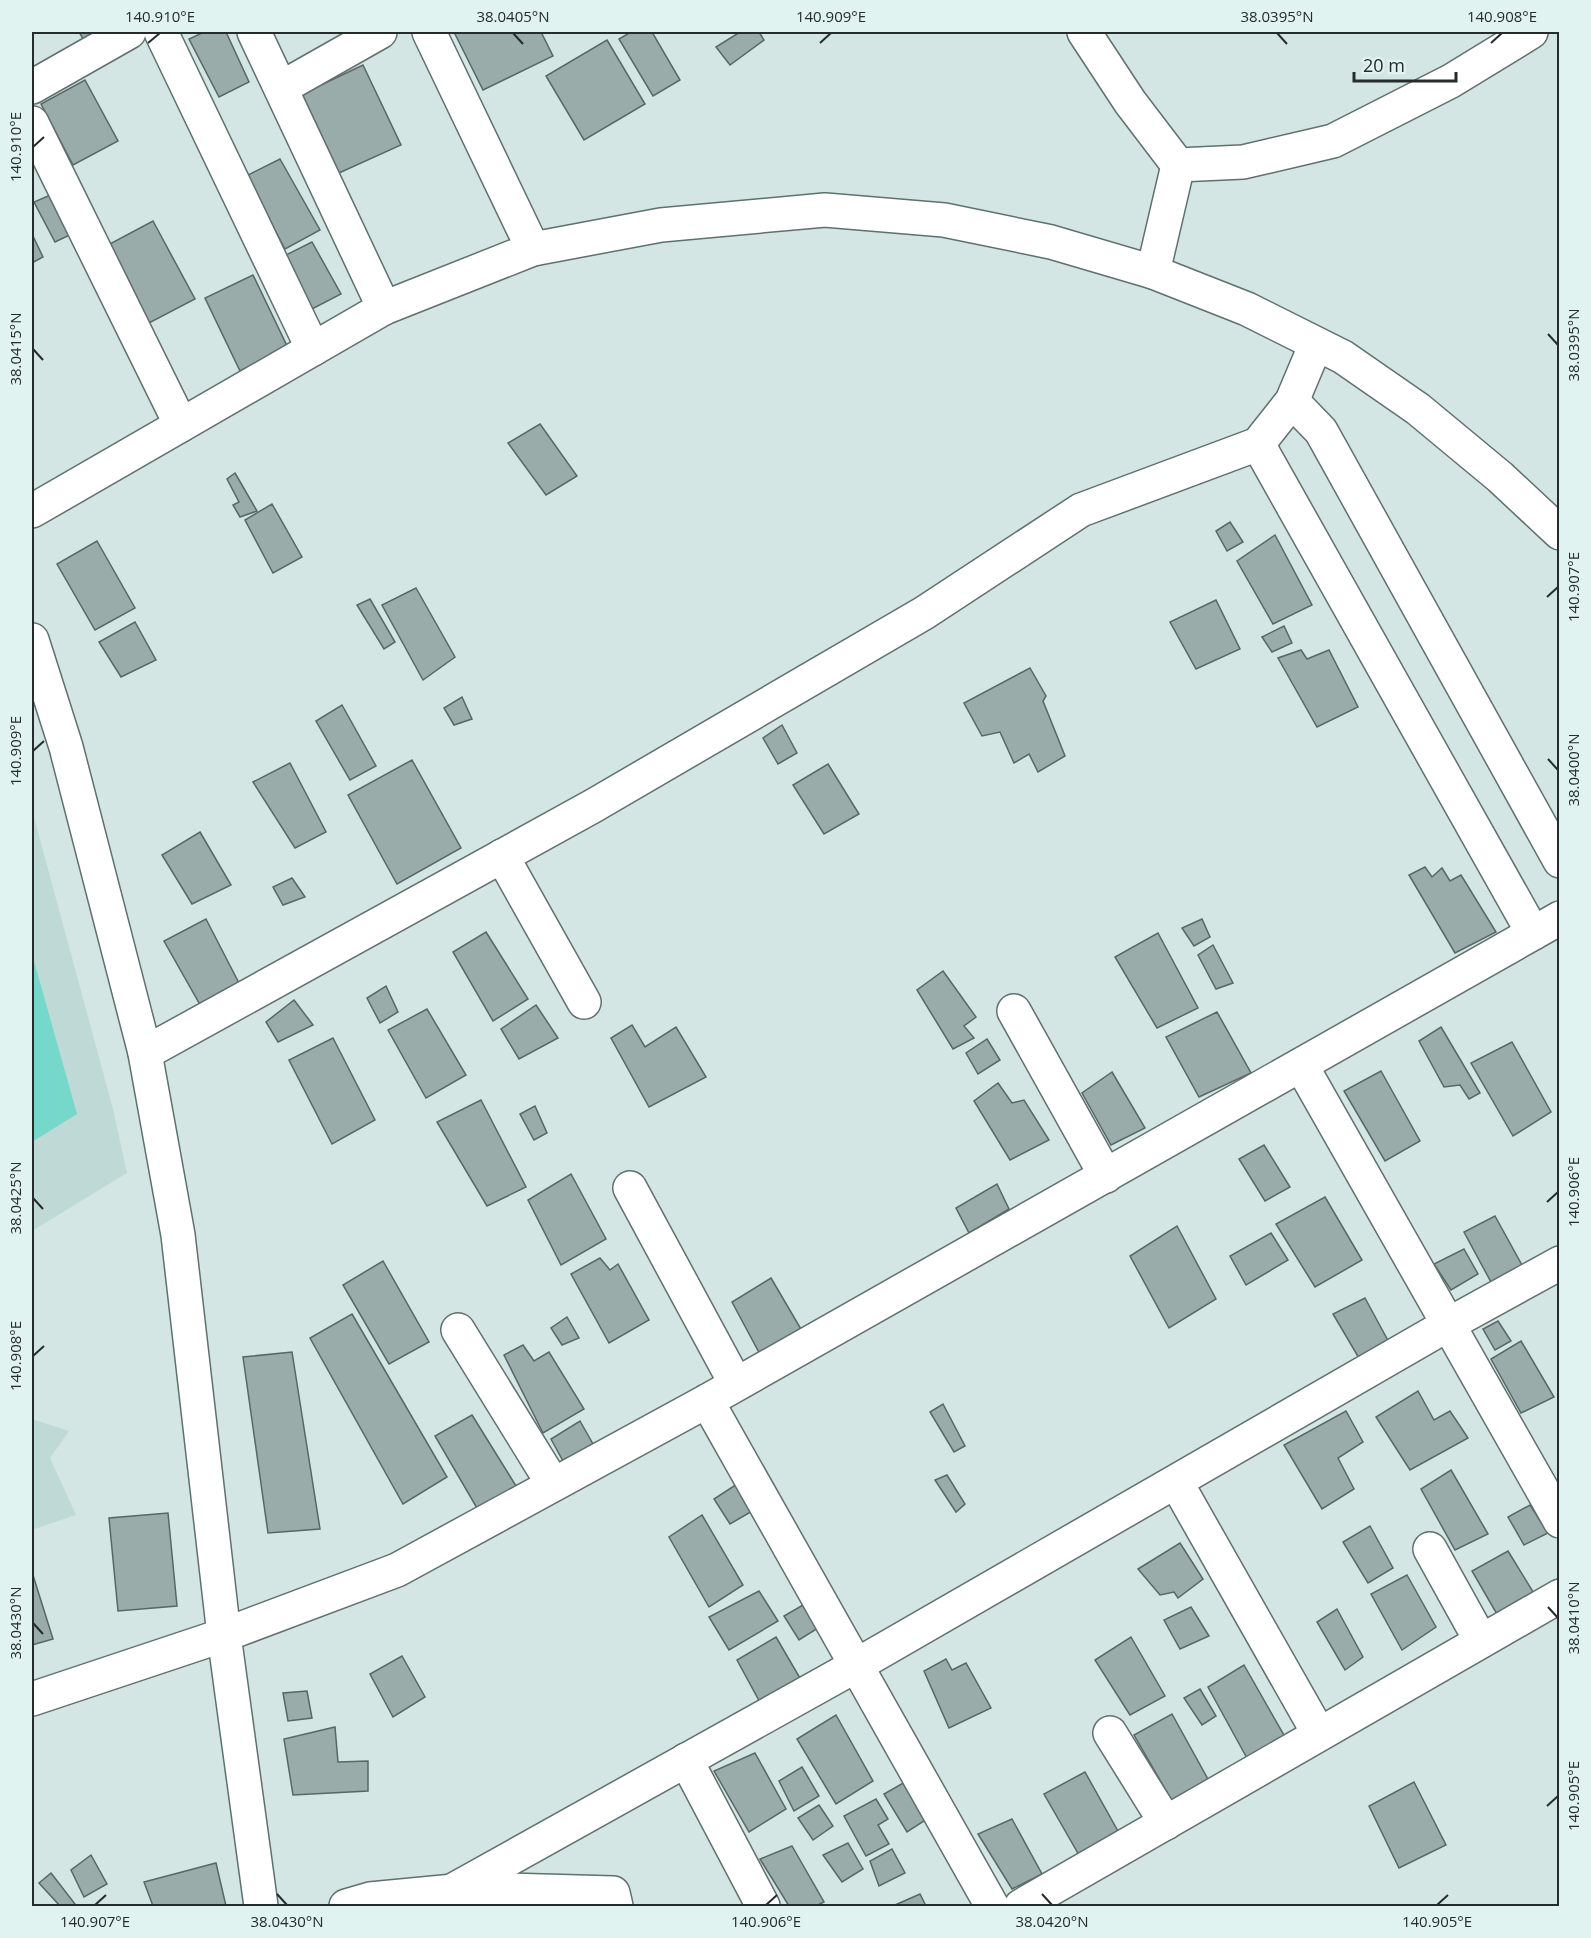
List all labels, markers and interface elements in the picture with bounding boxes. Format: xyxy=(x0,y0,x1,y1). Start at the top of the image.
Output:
text: 140.910°E xyxy=(125,6,195,26)
text: 38.0405°N xyxy=(476,6,550,26)
text: 140.909°E xyxy=(796,6,866,26)
text: 38.0395°N xyxy=(1240,6,1314,26)
text: 140.908°E xyxy=(1467,6,1537,26)
scale bar xyxy=(1354,45,1456,83)
text: 20 m xyxy=(1363,53,1405,77)
text: 140.910°E xyxy=(5,112,25,182)
text: 38.0395°N xyxy=(1563,308,1583,382)
text: 38.0415°N xyxy=(5,312,25,386)
text: 140.907°E xyxy=(1563,552,1583,622)
text: 140.909°E xyxy=(5,716,25,786)
text: 38.0400°N xyxy=(1563,733,1583,807)
text: 140.906°E xyxy=(1563,1157,1583,1227)
text: 38.0425°N xyxy=(5,1161,25,1235)
text: 140.908°E xyxy=(5,1321,25,1391)
text: 38.0410°N xyxy=(1563,1581,1583,1655)
text: 38.0430°N xyxy=(5,1586,25,1660)
text: 140.905°E xyxy=(1563,1761,1583,1831)
text: 140.907°E xyxy=(60,1911,130,1931)
text: 38.0430°N xyxy=(250,1911,324,1931)
text: 140.906°E xyxy=(731,1911,801,1931)
text: 38.0420°N xyxy=(1015,1911,1089,1931)
text: 140.905°E xyxy=(1402,1911,1472,1931)

